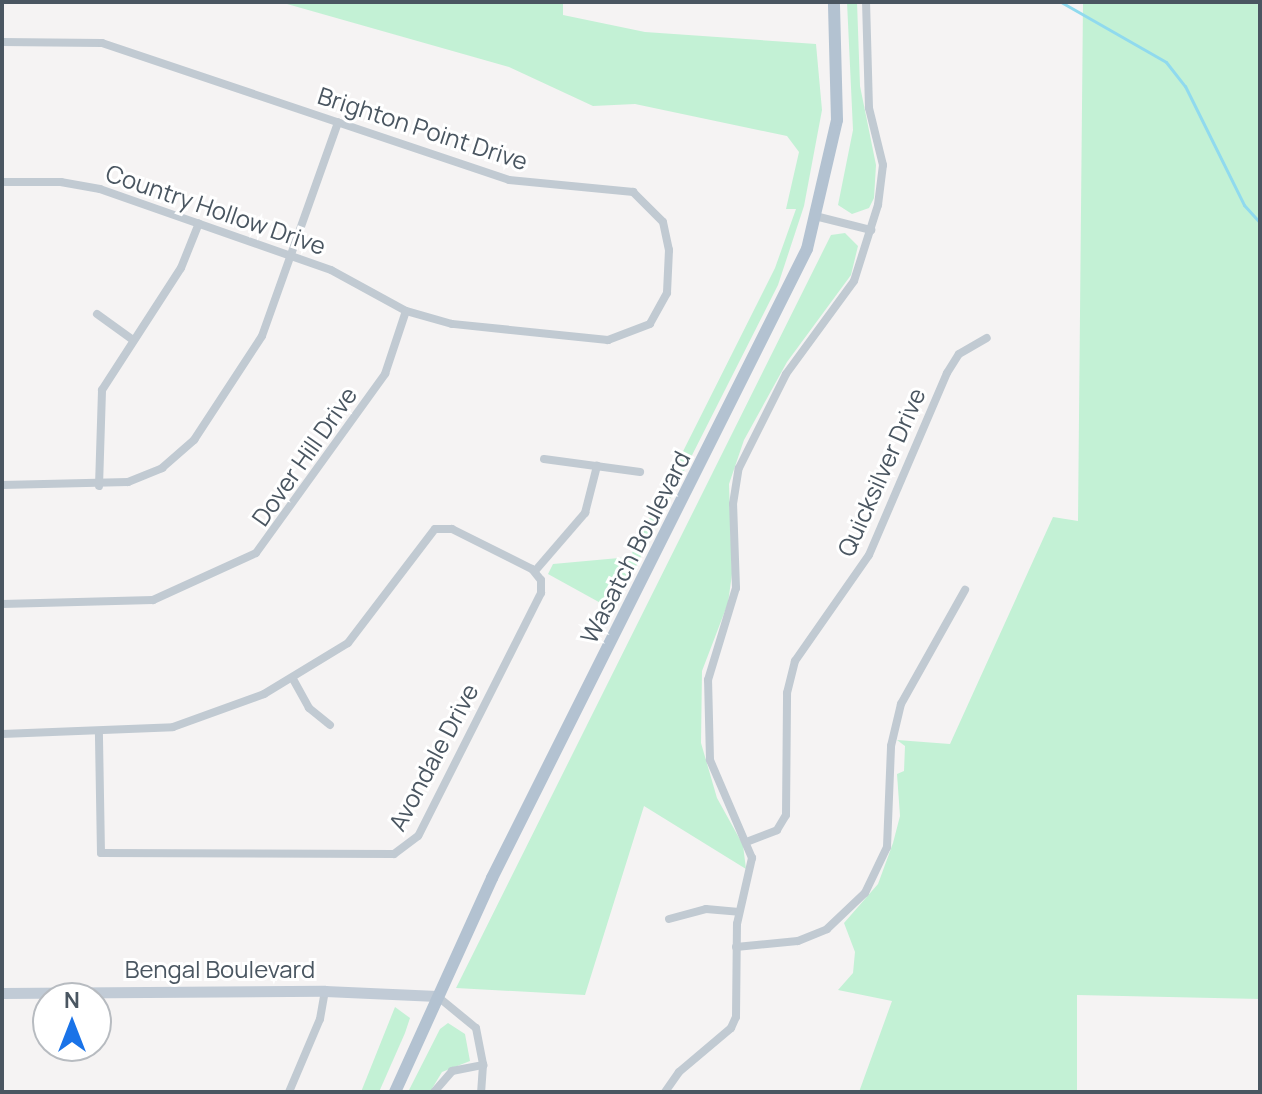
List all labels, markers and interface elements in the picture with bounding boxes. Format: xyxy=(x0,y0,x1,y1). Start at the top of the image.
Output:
street label: Brighton Point Drive xyxy=(314,80,532,176)
street label: Country Hollow Drive xyxy=(102,158,330,260)
street label: Dover Hill Drive xyxy=(245,381,363,531)
street label: Quicksilver Drive xyxy=(831,383,931,561)
street label: Wasatch Boulevard xyxy=(574,446,696,648)
street label: Avondale Drive xyxy=(382,679,484,835)
street label: Bengal Boulevard xyxy=(125,955,315,983)
north arrow xyxy=(32,982,112,1062)
text: N xyxy=(64,985,80,1015)

